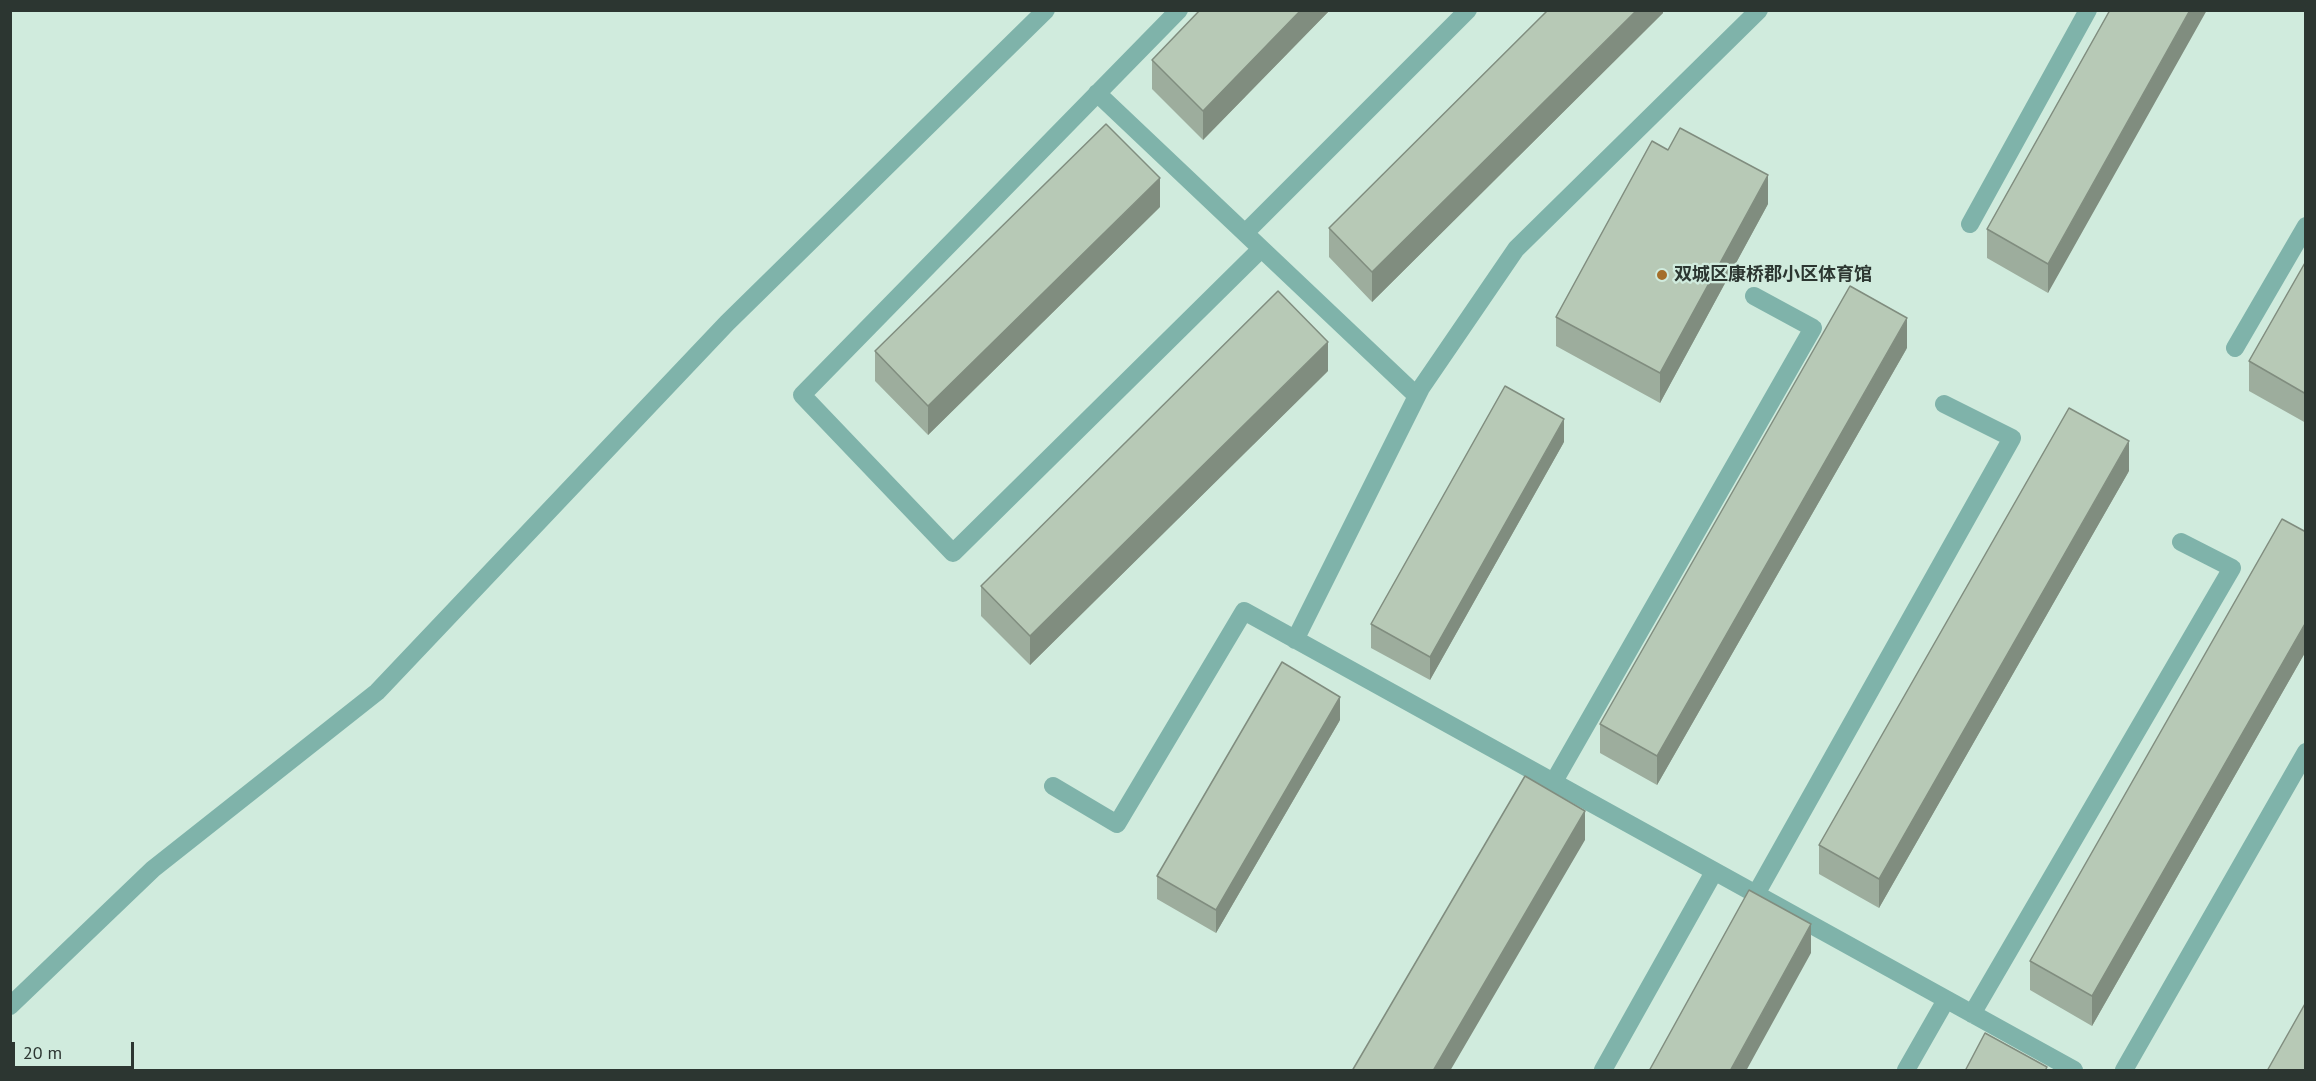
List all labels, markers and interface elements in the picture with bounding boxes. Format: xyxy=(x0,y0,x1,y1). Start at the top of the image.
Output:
place label: 双城区康桥郡小区体育馆 xyxy=(1674,264,1872,286)
marker: 双城区康桥郡小区体育馆 xyxy=(1655,268,1669,282)
scale bar xyxy=(15,1030,136,1068)
text: 20 m xyxy=(23,1041,62,1064)

